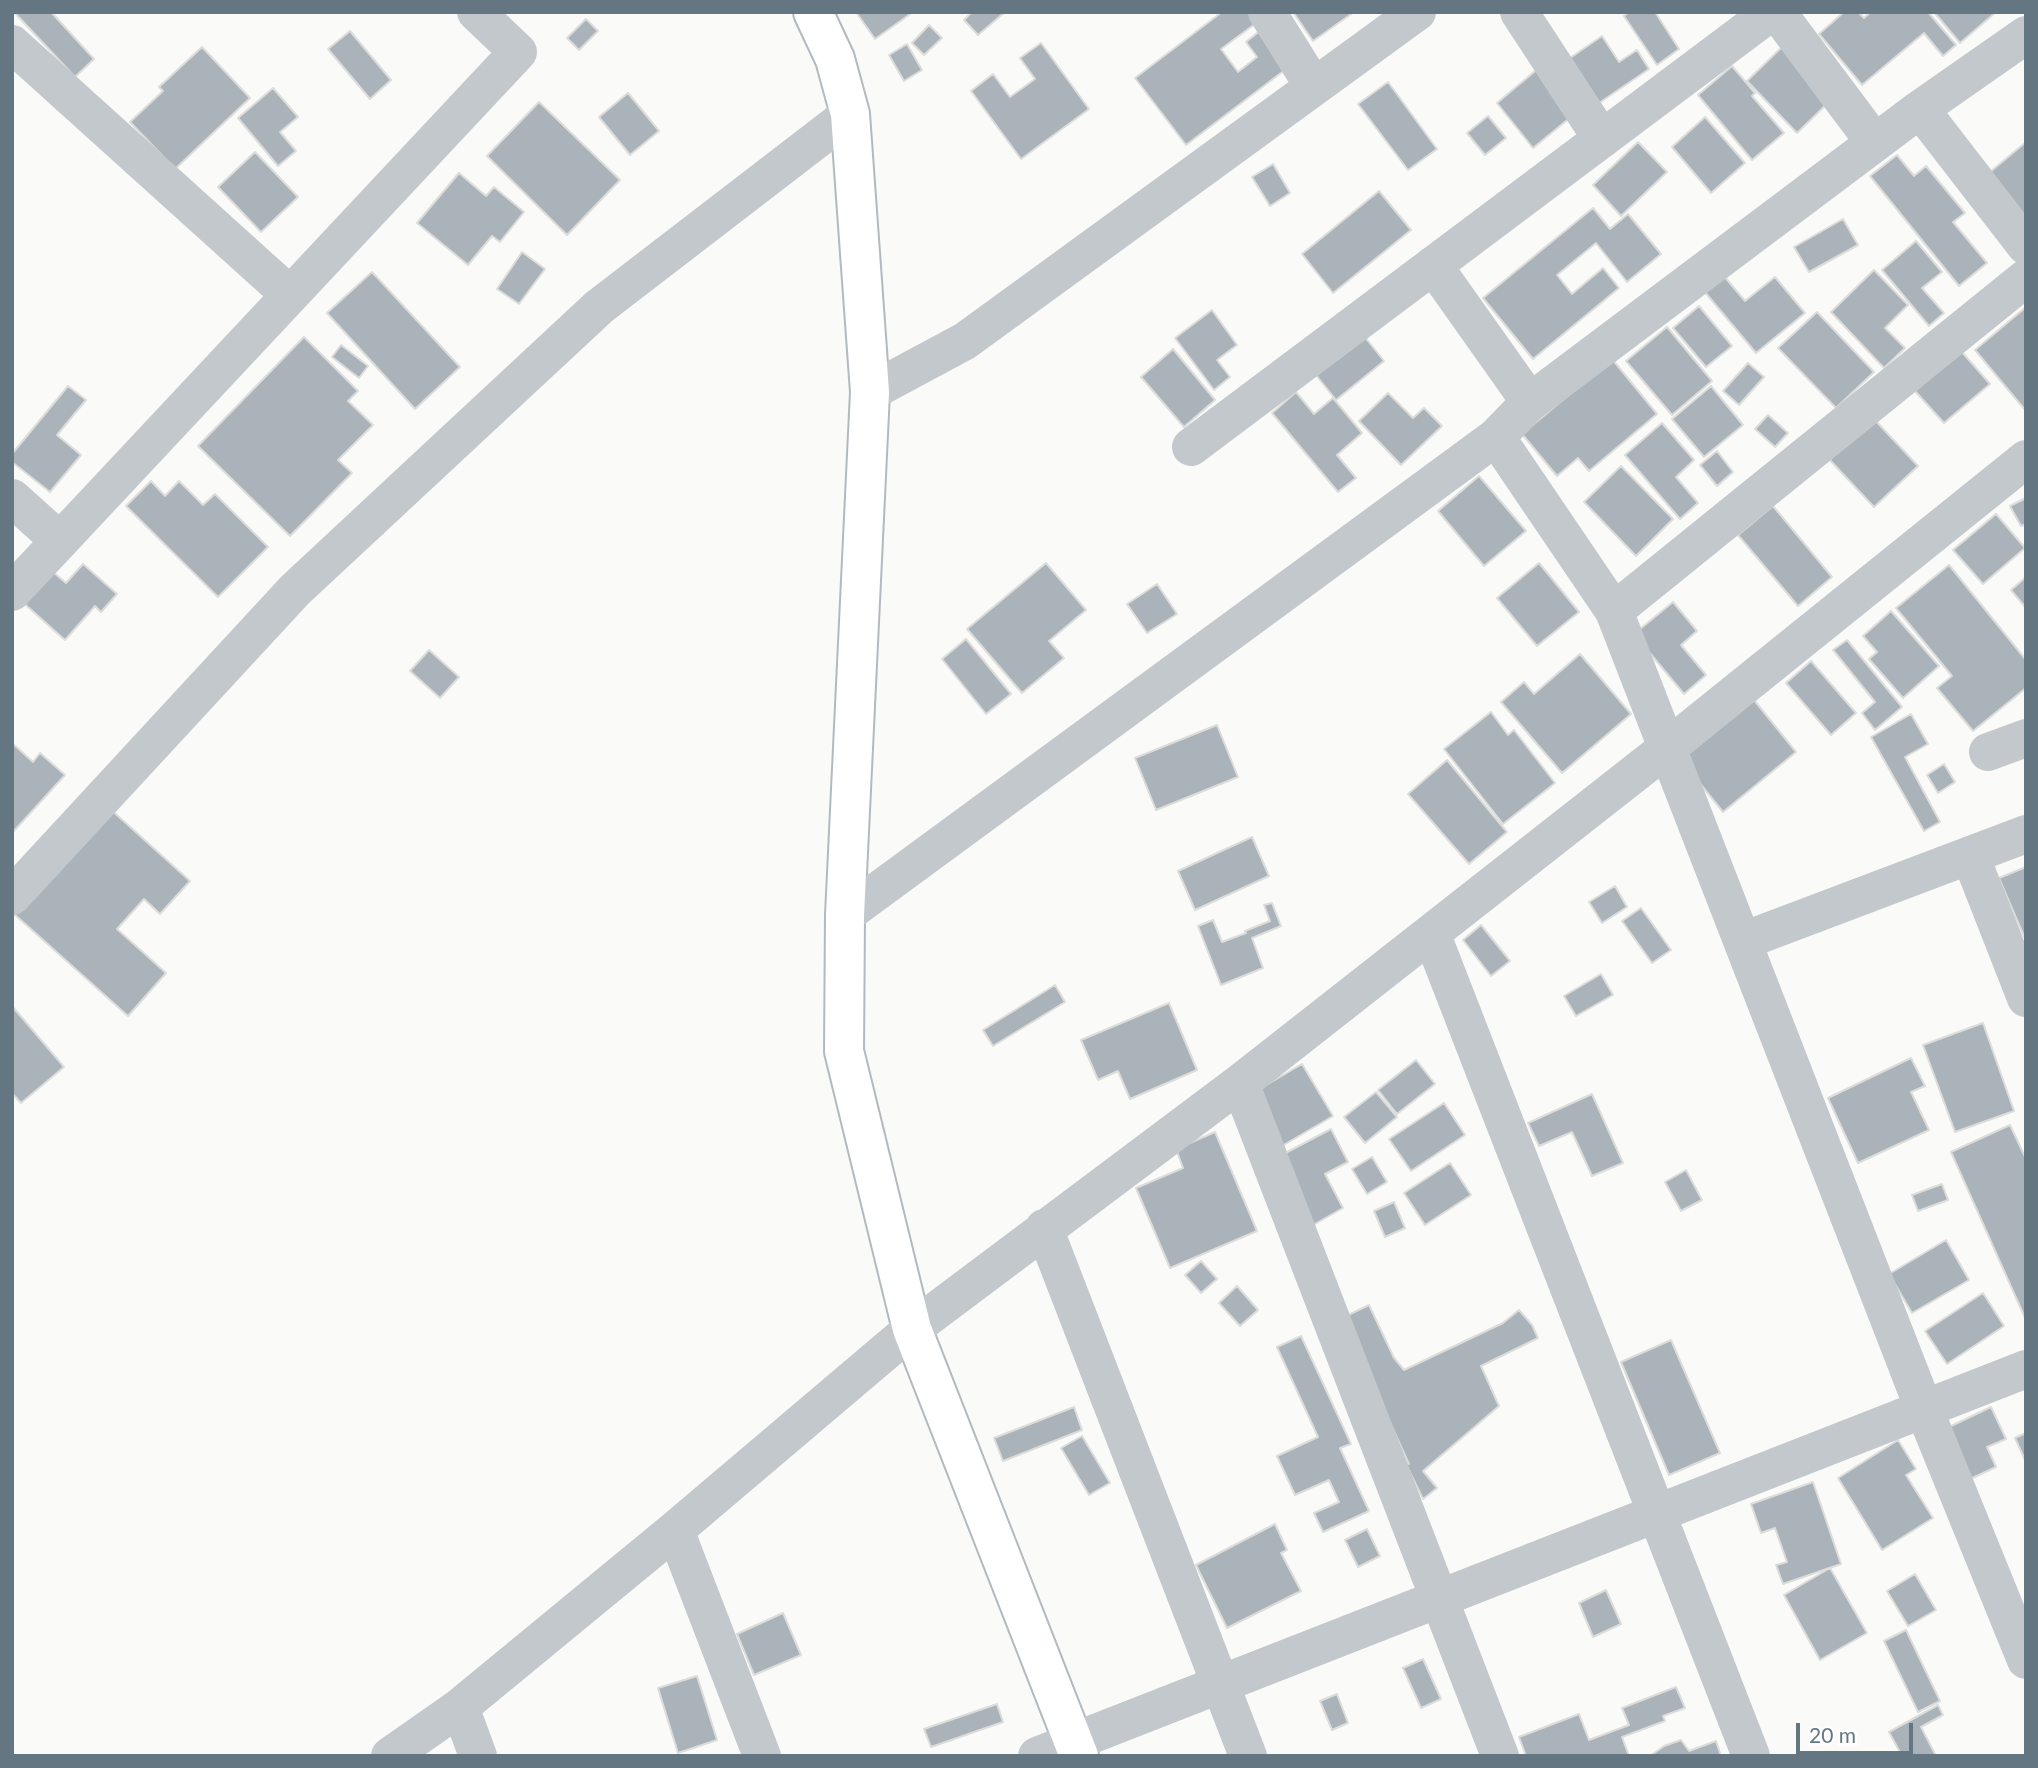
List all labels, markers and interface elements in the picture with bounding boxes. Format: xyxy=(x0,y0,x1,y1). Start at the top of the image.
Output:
scale bar xyxy=(1800,1708,1917,1752)
text: 20 m xyxy=(1809,1722,1856,1747)

